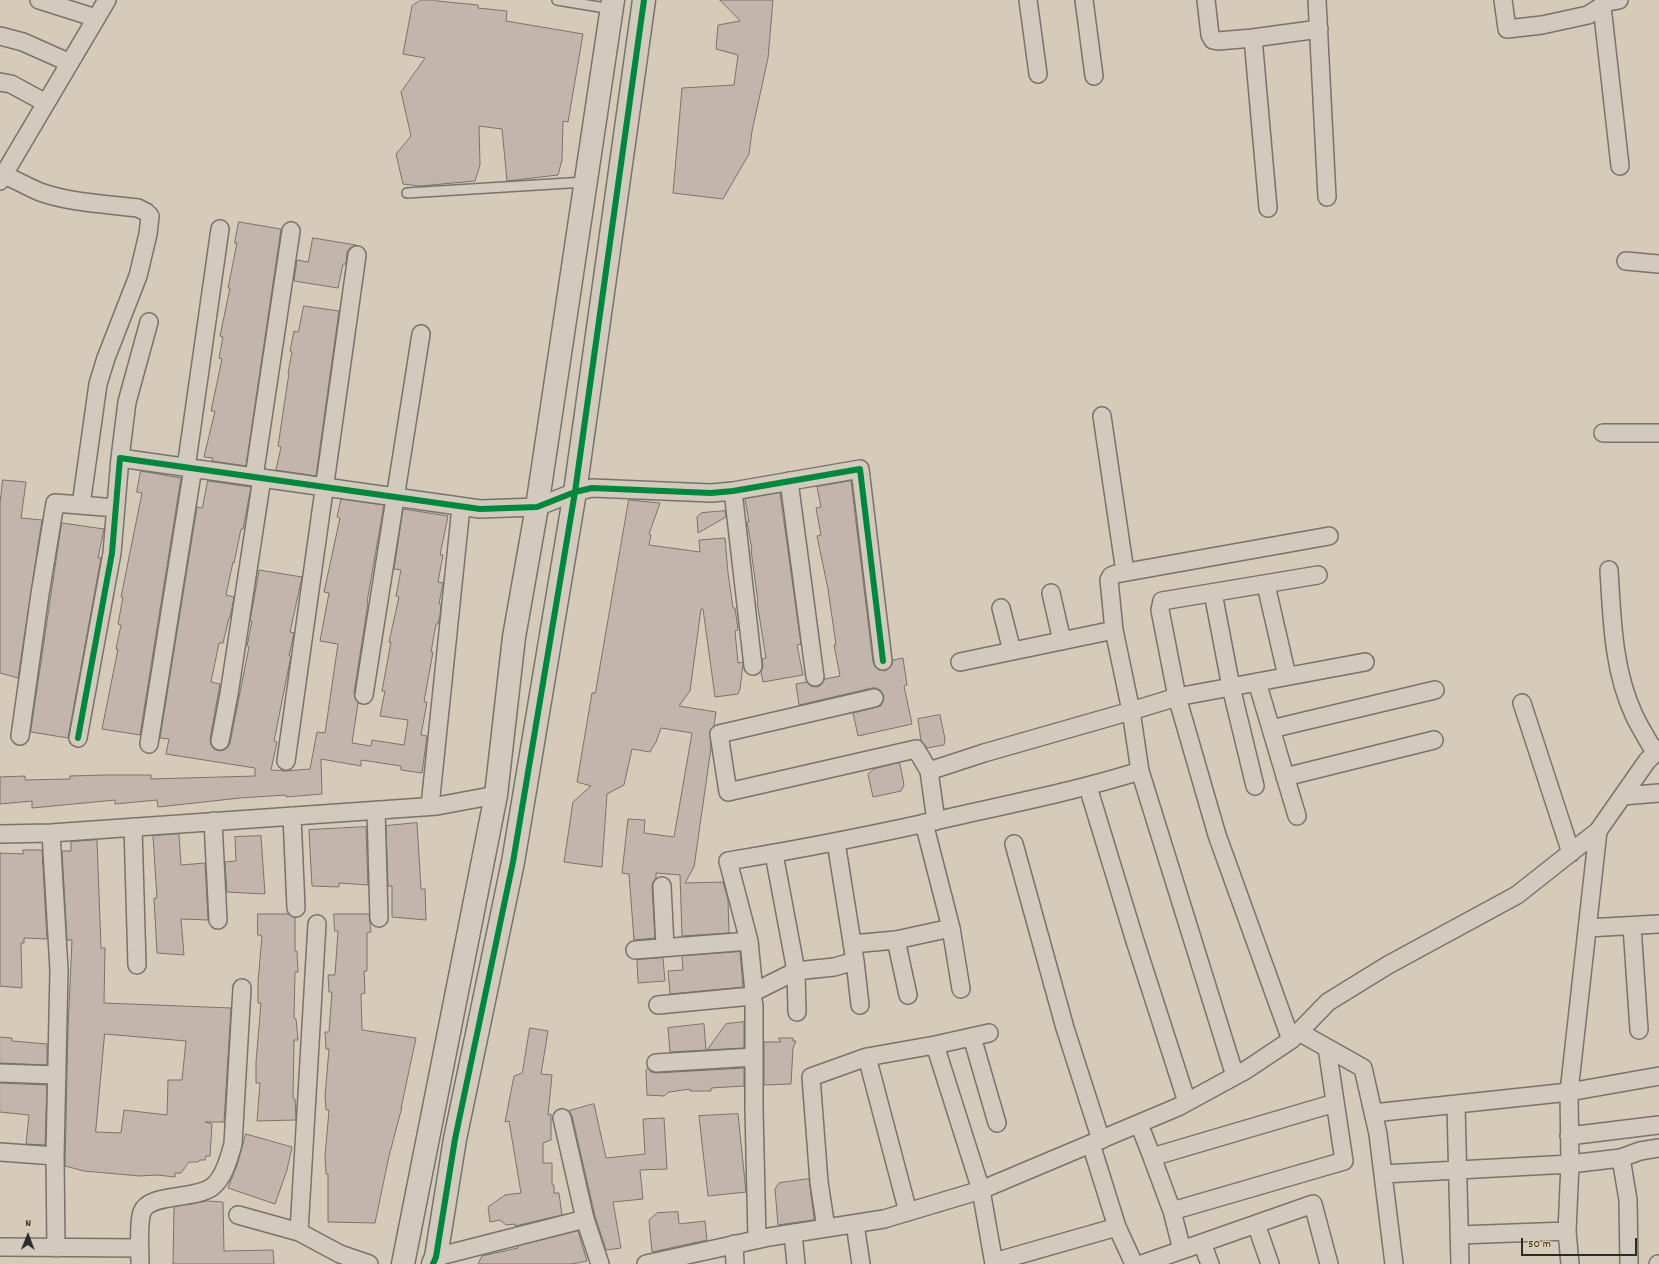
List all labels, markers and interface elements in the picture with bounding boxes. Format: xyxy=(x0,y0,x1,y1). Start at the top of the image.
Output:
north arrow xyxy=(8,1216,48,1256)
text: N xyxy=(25,1216,31,1232)
scale bar xyxy=(1523,1230,1639,1256)
text: 50 m xyxy=(1528,1236,1551,1253)

